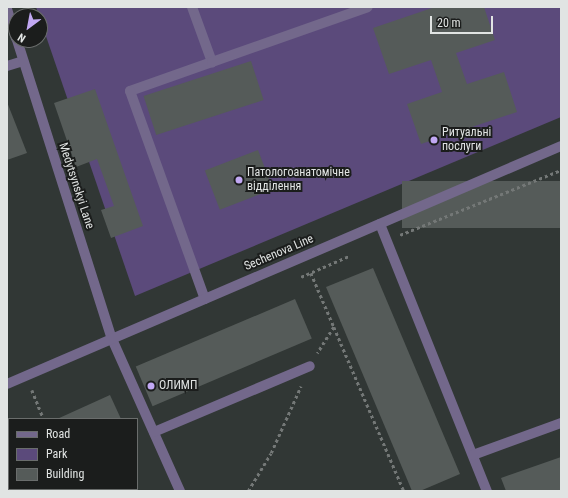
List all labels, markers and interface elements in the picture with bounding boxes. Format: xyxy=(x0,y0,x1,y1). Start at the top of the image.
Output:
north arrow xyxy=(8,8,48,48)
scale bar xyxy=(432,8,495,34)
text: 20 m xyxy=(437,16,461,30)
text: N xyxy=(16,30,28,45)
place label: Ритуальні послуги xyxy=(442,126,491,154)
marker: Ритуальні послуги xyxy=(429,135,439,145)
street label: Medytsynskyi Lane xyxy=(55,141,97,231)
place label: Патологоанатомічне відділення xyxy=(247,166,350,194)
marker: Патологоанатомічне відділення xyxy=(234,175,244,185)
street label: Sechenova Line xyxy=(242,232,316,274)
place label: ОЛИМП xyxy=(159,379,197,393)
marker: ОЛИМП xyxy=(146,381,156,391)
legend xyxy=(8,418,138,490)
text: Road xyxy=(46,427,70,441)
text: Park xyxy=(46,447,67,461)
text: Building xyxy=(46,467,84,481)

